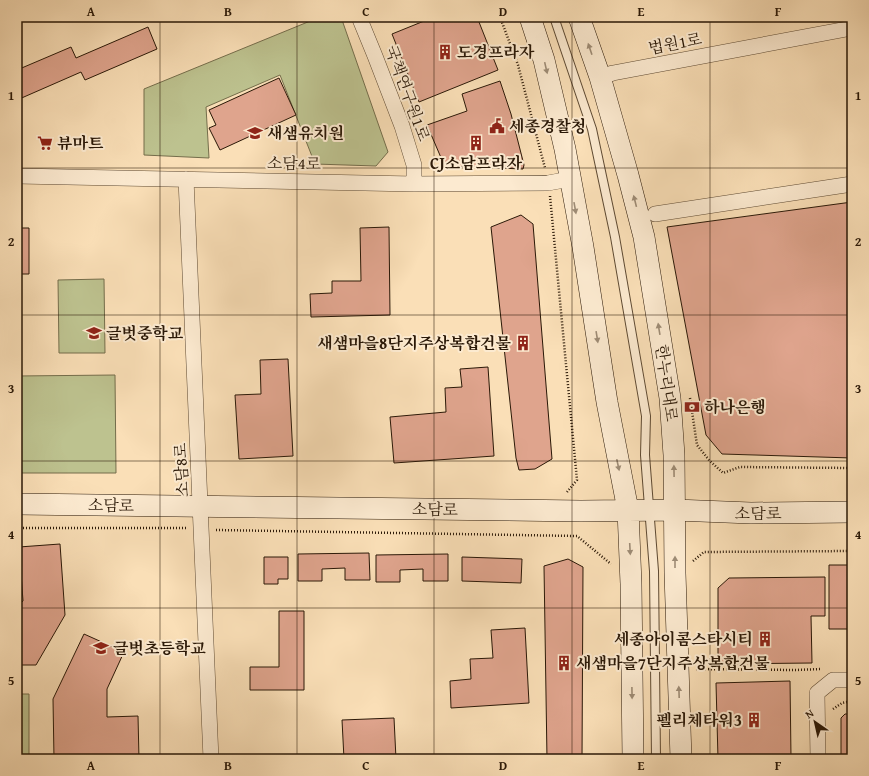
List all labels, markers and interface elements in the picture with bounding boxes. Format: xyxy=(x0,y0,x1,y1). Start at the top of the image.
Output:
text: A xyxy=(87,2,96,21)
text: B xyxy=(224,2,232,21)
text: C xyxy=(362,2,370,21)
text: D xyxy=(499,2,507,21)
text: E xyxy=(638,2,645,21)
text: F xyxy=(775,2,782,21)
street label: 법원1로 xyxy=(646,26,704,60)
place label: 도경프라자 xyxy=(457,40,535,64)
street label: 국책연구원1로 xyxy=(380,42,437,145)
building icon: 도경프라자 xyxy=(436,43,454,61)
one-way arrow xyxy=(587,43,593,55)
one-way arrow xyxy=(543,61,549,74)
text: 1 xyxy=(8,86,14,105)
text: 1 xyxy=(855,86,861,105)
place label: 세종경찰청 xyxy=(509,114,586,138)
public building icon: 세종경찰청 xyxy=(488,117,506,135)
place label: 새샘유치원 xyxy=(267,121,344,145)
school or university icon: 새샘유치원 xyxy=(246,124,264,142)
place label: 뷰마트 xyxy=(57,131,104,155)
supermarket icon: 뷰마트 xyxy=(36,134,54,152)
building icon: CJ소담프라자 xyxy=(467,134,485,152)
street label: 소담4로 xyxy=(267,151,322,175)
place label: CJ소담프라자 xyxy=(430,151,522,175)
one-way arrow xyxy=(631,195,637,207)
one-way arrow xyxy=(573,202,579,214)
text: 2 xyxy=(8,232,15,251)
text: 2 xyxy=(855,232,862,251)
place label: 글벗중학교 xyxy=(106,321,184,345)
one-way arrow xyxy=(656,322,662,335)
school or university icon: 글벗중학교 xyxy=(85,324,103,342)
place label: 새샘마을8단지주상복합건물 xyxy=(317,331,512,355)
one-way arrow xyxy=(594,331,600,343)
building icon: 새샘마을8단지주상복합건물 xyxy=(514,334,532,352)
street label: 한누리대로 xyxy=(650,343,684,423)
text: 3 xyxy=(8,379,14,398)
text: 3 xyxy=(855,379,861,398)
place label: 하나은행 xyxy=(704,395,766,419)
bank icon: 하나은행 xyxy=(683,398,701,416)
street label: 소담8로 xyxy=(168,442,194,498)
one-way arrow xyxy=(616,459,622,471)
one-way arrow xyxy=(671,465,678,477)
street label: 소담로 xyxy=(88,493,135,517)
street label: 소담로 xyxy=(412,497,459,521)
street label: 소담로 xyxy=(735,501,782,525)
text: 4 xyxy=(8,525,15,544)
text: 4 xyxy=(855,525,862,544)
one-way arrow xyxy=(626,543,633,555)
one-way arrow xyxy=(672,555,678,568)
place label: 세종아이콤스타시티 xyxy=(614,627,753,651)
building icon: 세종아이콤스타시티 xyxy=(756,630,774,648)
place label: 글벗초등학교 xyxy=(113,636,206,660)
school or university icon: 글벗초등학교 xyxy=(92,639,110,657)
place label: 새샘마을7단지주상복합건물 xyxy=(576,651,770,675)
building icon: 새샘마을7단지주상복합건물 xyxy=(555,654,573,672)
text: 5 xyxy=(8,671,15,690)
text: 5 xyxy=(855,671,862,690)
one-way arrow xyxy=(676,685,682,698)
one-way arrow xyxy=(629,687,635,700)
north arrow xyxy=(795,702,835,742)
text: N xyxy=(802,705,817,722)
place label: 펠리체타워3 xyxy=(656,708,742,732)
building icon: 펠리체타워3 xyxy=(745,711,763,729)
text: A xyxy=(87,756,96,775)
text: B xyxy=(224,756,232,775)
text: C xyxy=(362,756,370,775)
text: D xyxy=(499,756,507,775)
text: E xyxy=(638,756,645,775)
text: F xyxy=(775,756,782,775)

